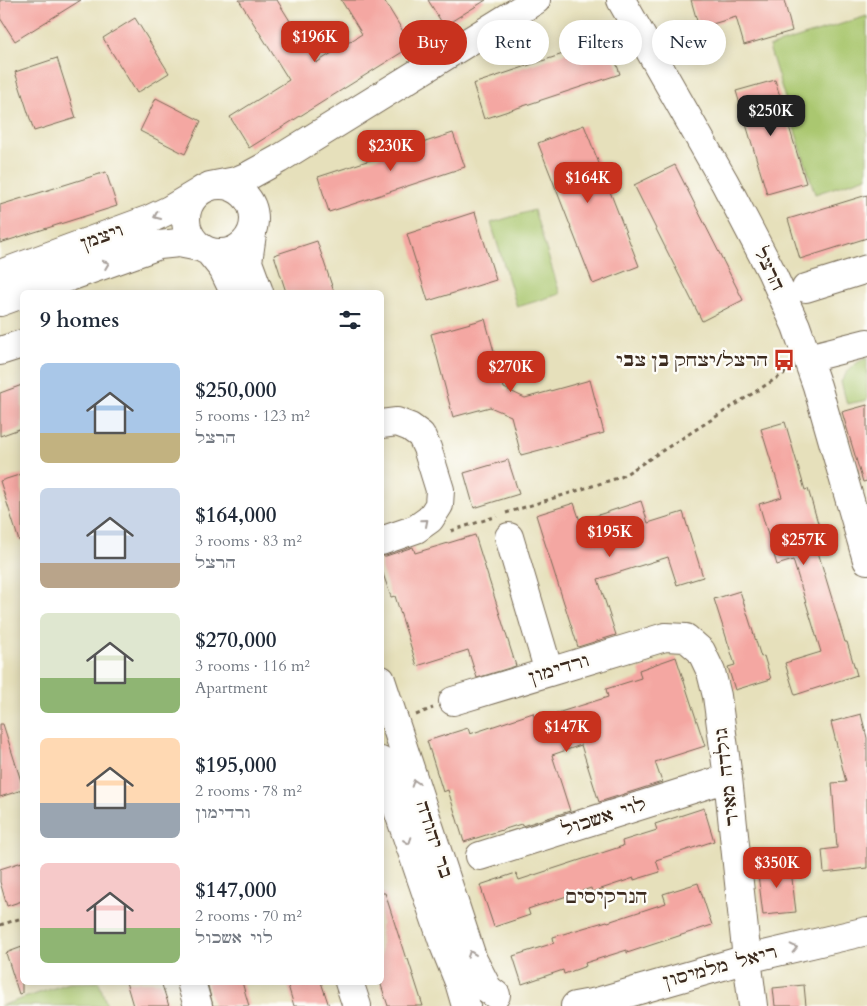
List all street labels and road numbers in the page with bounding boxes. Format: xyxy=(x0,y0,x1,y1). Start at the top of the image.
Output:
street label: ויצמן xyxy=(77,218,127,256)
street label: הרצל xyxy=(748,243,790,295)
street label: ורדימון xyxy=(525,648,593,690)
street label: גולדה מאיר xyxy=(709,726,745,828)
street label: לוי אשכול xyxy=(558,792,650,842)
street label: בר יהודה xyxy=(410,798,458,882)
street label: ריאל מלמיסון xyxy=(660,940,780,994)

